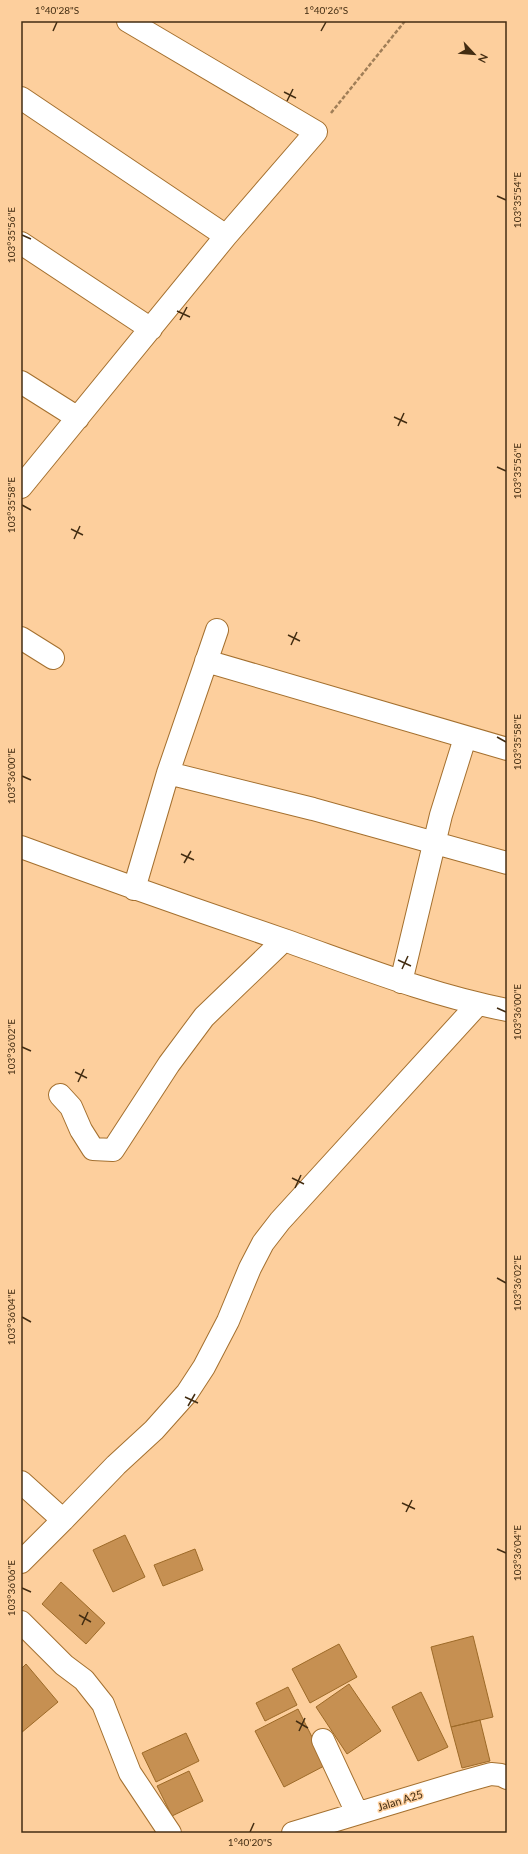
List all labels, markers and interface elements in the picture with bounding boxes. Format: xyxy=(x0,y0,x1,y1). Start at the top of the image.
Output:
text: 1°40'28"S xyxy=(35,4,79,16)
text: 1°40'26"S xyxy=(304,4,348,16)
north arrow xyxy=(454,34,494,74)
text: N xyxy=(476,52,491,65)
text: 103°35'54"E xyxy=(511,172,523,228)
text: 103°35'56"E xyxy=(5,207,17,263)
text: 103°35'56"E xyxy=(511,443,523,499)
text: 103°35'58"E xyxy=(5,477,17,533)
text: 103°35'58"E xyxy=(511,714,523,770)
text: 103°36'00"E xyxy=(5,748,17,804)
text: 103°36'00"E xyxy=(511,984,523,1040)
text: 103°36'02"E xyxy=(5,1019,17,1075)
text: 103°36'02"E xyxy=(511,1255,523,1311)
text: 103°36'04"E xyxy=(5,1289,17,1345)
text: 103°36'04"E xyxy=(511,1525,523,1581)
text: 103°36'06"E xyxy=(5,1560,17,1616)
street label: Jalan A25 xyxy=(376,1787,424,1813)
text: 1°40'20"S xyxy=(228,1836,272,1848)

